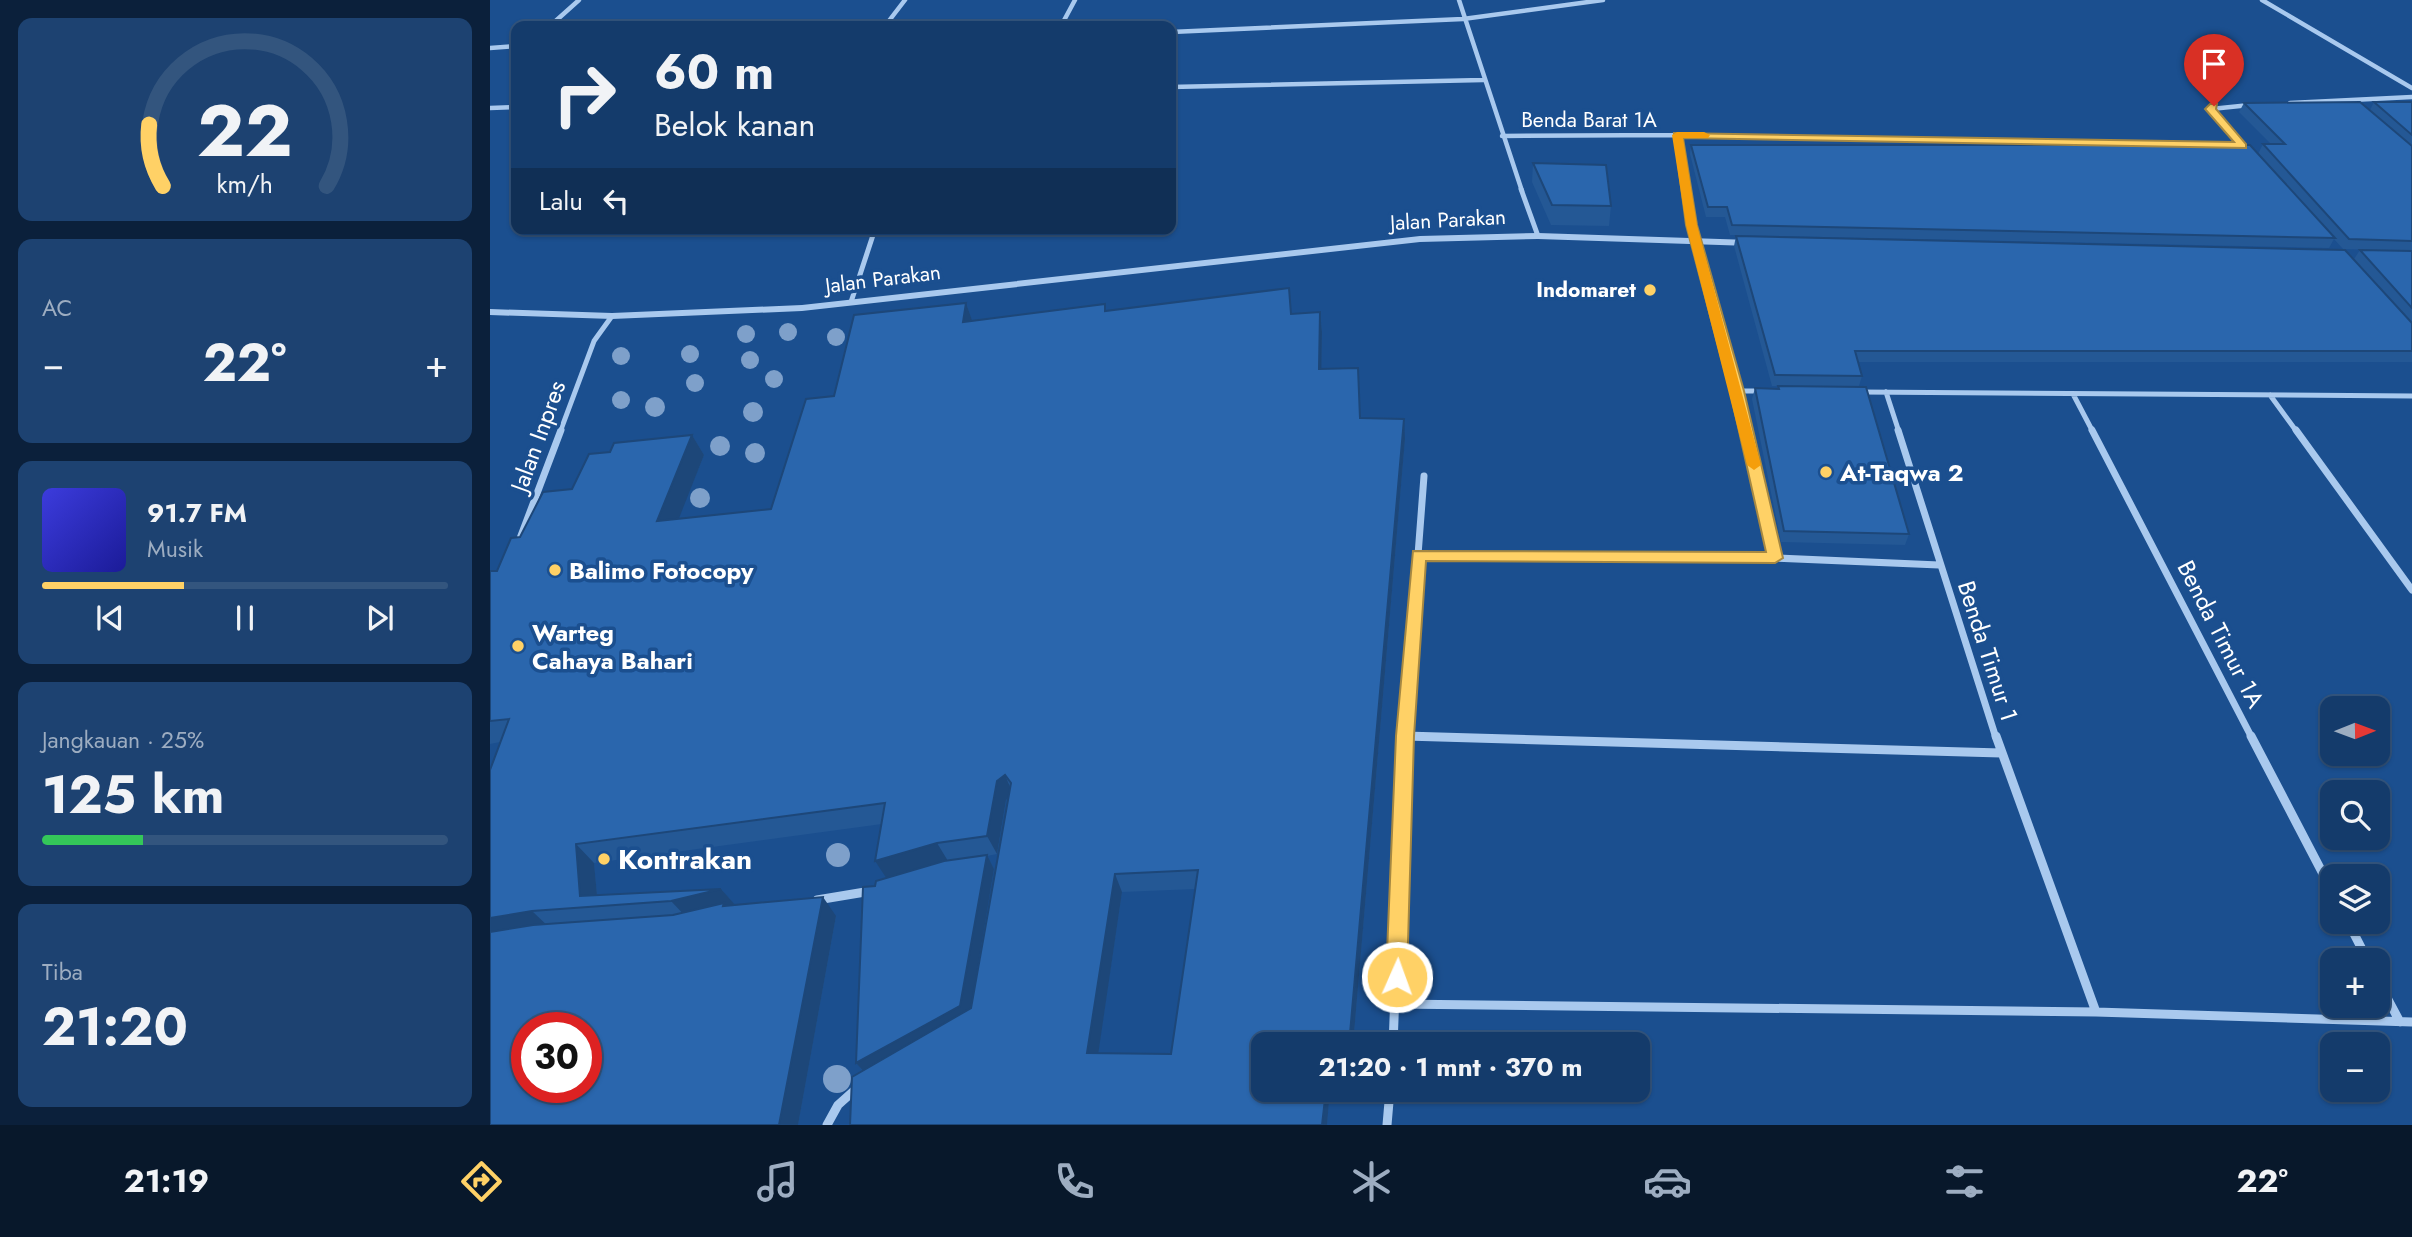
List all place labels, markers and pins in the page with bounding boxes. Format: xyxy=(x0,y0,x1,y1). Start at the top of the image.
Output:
pin xyxy=(2184,34,2244,106)
place label: Indomaret xyxy=(1536,275,1636,305)
marker: Indomaret xyxy=(1642,282,1658,298)
place label: At-Taqwa 2 xyxy=(1839,455,1964,490)
marker: At-Taqwa 2 xyxy=(1818,464,1834,480)
place label: Balimo Fotocopy xyxy=(569,553,754,588)
marker: Balimo Fotocopy xyxy=(547,562,563,578)
place label: Warteg Cahaya Bahari xyxy=(532,615,693,678)
marker: Warteg Cahaya Bahari xyxy=(510,638,526,654)
place label: Kontrakan xyxy=(618,839,752,880)
marker: Kontrakan xyxy=(596,851,612,867)

